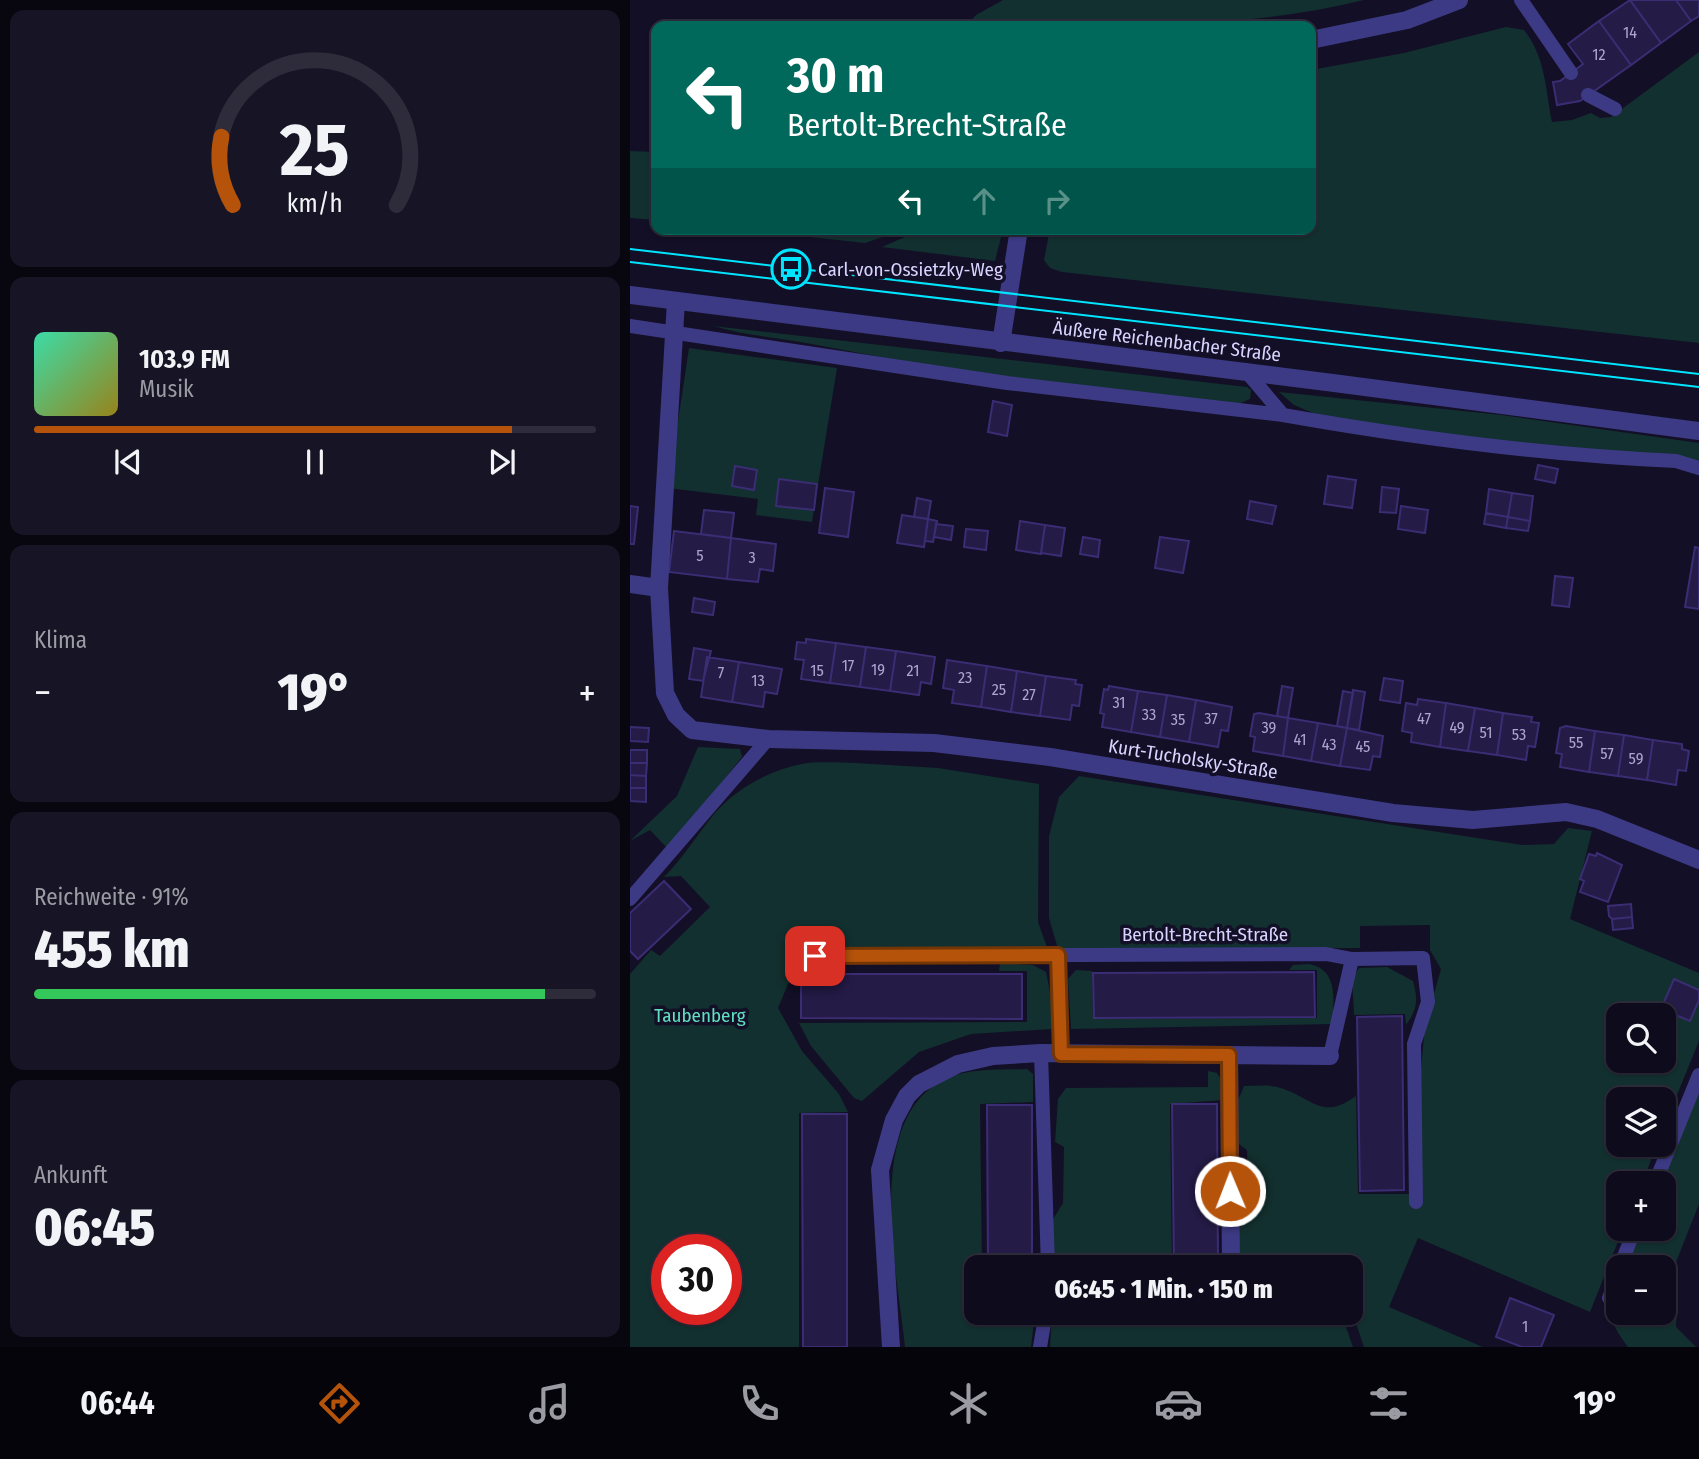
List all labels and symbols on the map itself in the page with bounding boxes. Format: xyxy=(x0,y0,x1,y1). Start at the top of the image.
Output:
house number: 14 xyxy=(1623,23,1637,42)
house number: 12 xyxy=(1592,45,1606,64)
bus stop icon: Carl-von-Ossietzky-Weg xyxy=(770,248,812,290)
place label: Carl-von-Ossietzky-Weg xyxy=(818,258,1003,281)
street label: Äußere Reichenbacher Straße xyxy=(1052,316,1282,366)
house number: 5 xyxy=(696,546,704,565)
house number: 3 xyxy=(748,548,756,567)
house number: 17 xyxy=(842,656,855,675)
house number: 19 xyxy=(871,660,885,679)
house number: 15 xyxy=(810,661,824,680)
house number: 21 xyxy=(907,661,919,680)
house number: 7 xyxy=(718,663,725,682)
house number: 23 xyxy=(958,668,972,687)
house number: 13 xyxy=(751,671,765,690)
house number: 25 xyxy=(992,680,1006,699)
house number: 27 xyxy=(1022,685,1036,704)
house number: 31 xyxy=(1112,693,1126,712)
house number: 33 xyxy=(1142,705,1156,724)
house number: 37 xyxy=(1204,709,1218,728)
house number: 47 xyxy=(1417,709,1431,728)
house number: 35 xyxy=(1171,710,1185,729)
house number: 39 xyxy=(1262,718,1277,737)
house number: 49 xyxy=(1449,718,1465,737)
house number: 51 xyxy=(1480,723,1492,742)
house number: 53 xyxy=(1512,725,1526,744)
house number: 41 xyxy=(1293,730,1307,749)
house number: 55 xyxy=(1569,733,1583,752)
street label: Kurt-Tucholsky-Straße xyxy=(1107,734,1279,784)
house number: 43 xyxy=(1322,735,1336,754)
house number: 45 xyxy=(1356,737,1370,756)
house number: 57 xyxy=(1600,744,1614,763)
house number: 59 xyxy=(1629,749,1644,768)
street label: Bertolt-Brecht-Straße xyxy=(1122,923,1288,946)
pin xyxy=(785,926,845,986)
park label: Taubenberg xyxy=(654,1004,746,1027)
position arrow xyxy=(1193,1154,1267,1228)
speed limit sign: 30 xyxy=(651,1234,742,1325)
house number: 1 xyxy=(1522,1317,1528,1336)

